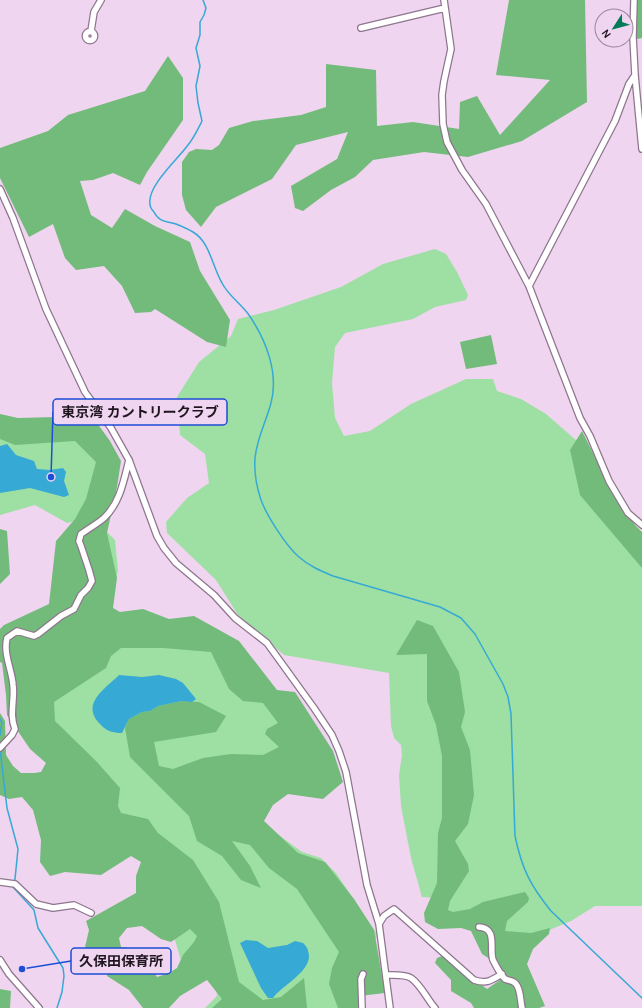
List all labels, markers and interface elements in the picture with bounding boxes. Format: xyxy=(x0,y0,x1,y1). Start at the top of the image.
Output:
north arrow xyxy=(594,8,634,48)
text: N xyxy=(599,27,614,41)
callout: 東京湾 カントリークラブ xyxy=(53,399,227,425)
text: 東京湾 カントリークラブ xyxy=(61,404,219,421)
callout: 久保田保育所 xyxy=(71,948,171,974)
text: 久保田保育所 xyxy=(79,953,163,970)

